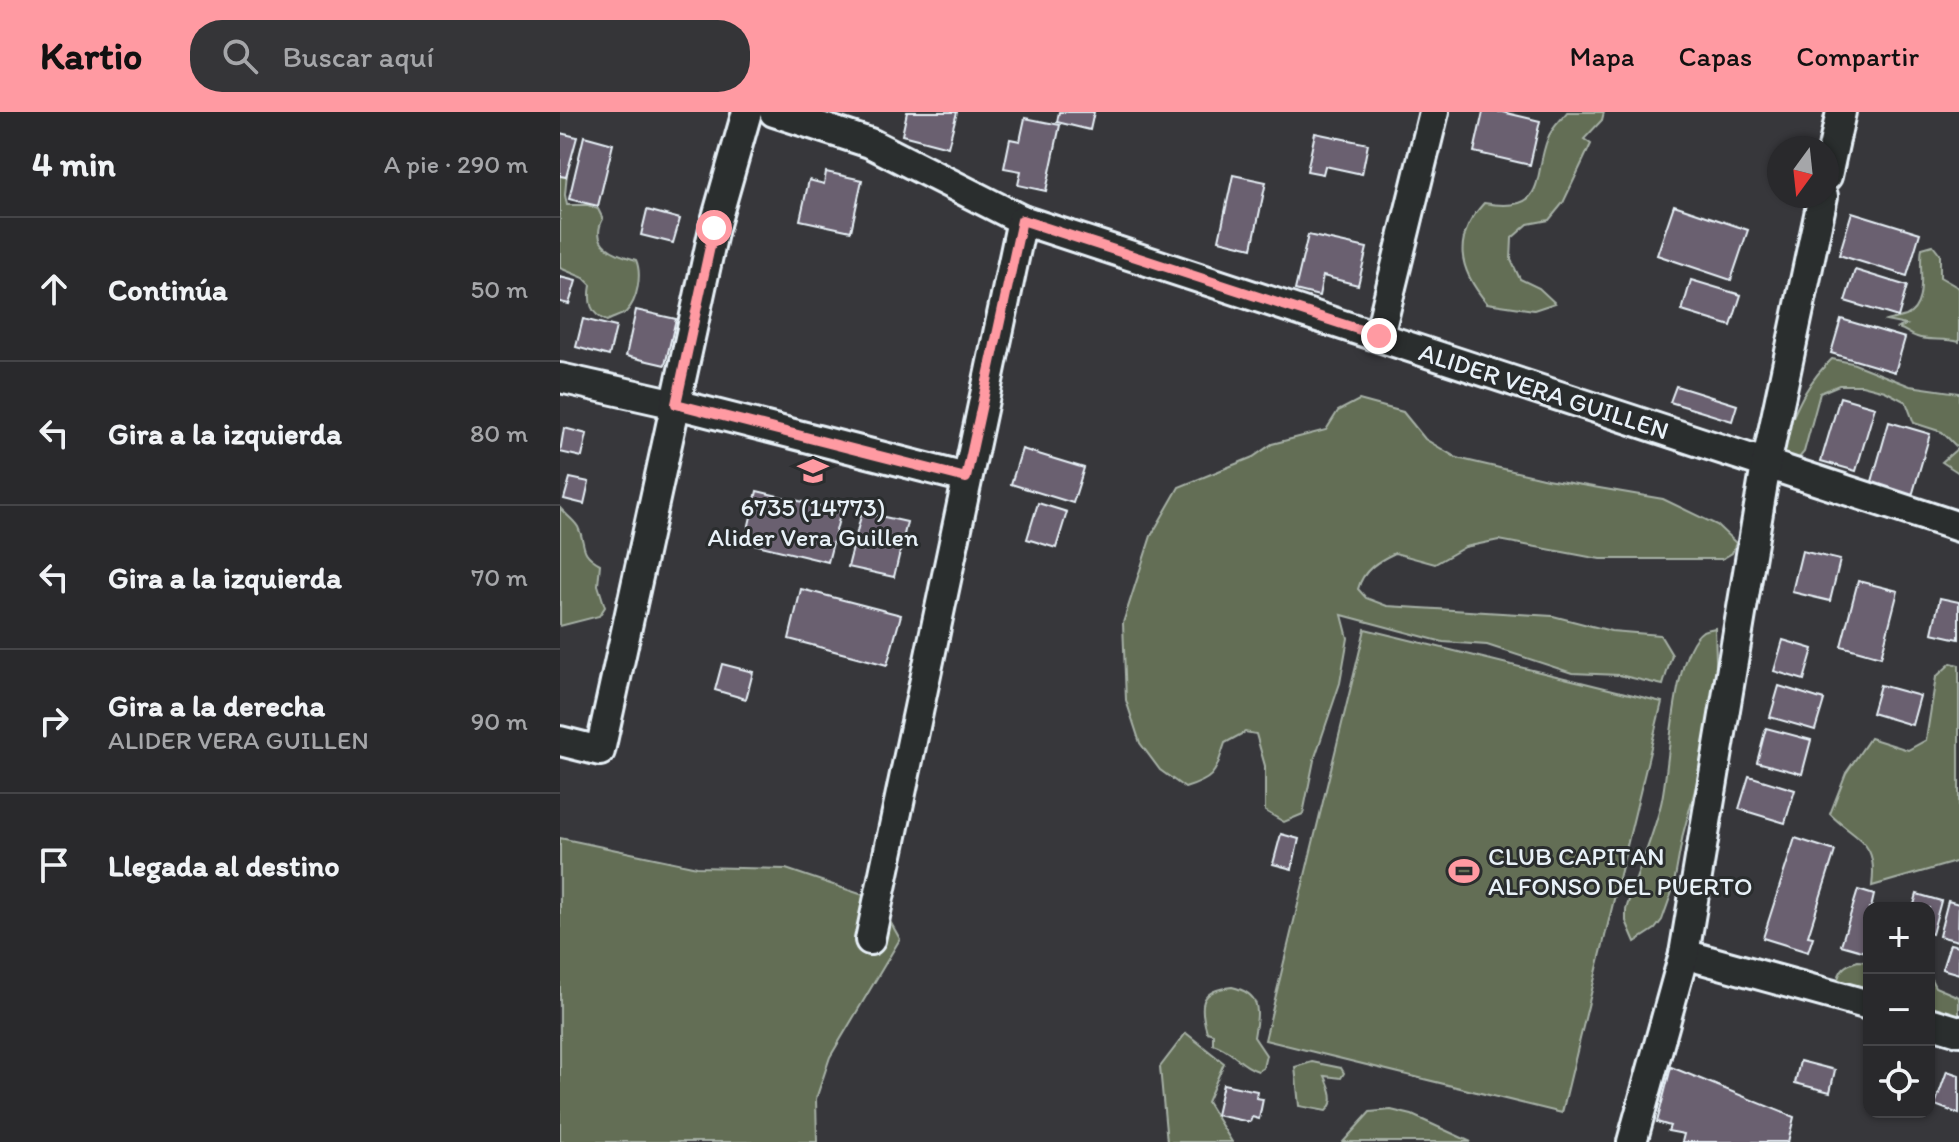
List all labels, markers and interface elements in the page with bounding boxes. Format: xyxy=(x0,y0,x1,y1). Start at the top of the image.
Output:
search box xyxy=(190,20,750,92)
text: Kartio xyxy=(40,33,142,79)
icon: search xyxy=(218,34,262,78)
text: Buscar aquí xyxy=(282,38,434,75)
text: Mapa xyxy=(1569,39,1635,73)
text: Capas xyxy=(1679,39,1752,73)
text: Compartir xyxy=(1796,39,1919,73)
north arrow xyxy=(1767,136,1839,208)
text: 4 min xyxy=(32,144,116,185)
text: A pie · 290 m xyxy=(384,148,528,180)
route start xyxy=(696,210,732,246)
icon: ahead xyxy=(32,267,76,311)
text: Continúa xyxy=(108,271,228,308)
text: 50 m xyxy=(471,273,528,305)
route end xyxy=(1361,318,1397,354)
street label: ALIDER VERA GUILLEN xyxy=(1415,335,1673,447)
icon: left xyxy=(32,411,76,455)
text: Gira a la izquierda xyxy=(108,415,342,452)
text: 80 m xyxy=(470,417,528,449)
school or university icon: 6735 (14773) Alider Vera Guillen xyxy=(796,454,830,488)
place label: 6735 (14773) Alider Vera Guillen xyxy=(707,491,919,553)
icon: left xyxy=(32,555,76,599)
text: Gira a la izquierda xyxy=(108,559,342,596)
text: 70 m xyxy=(471,561,528,593)
text: Gira a la derecha xyxy=(108,687,325,724)
icon: right xyxy=(32,699,76,743)
text: 90 m xyxy=(471,705,528,737)
text: ALIDER VERA GUILLEN xyxy=(108,724,369,756)
place label: CLUB CAPITAN ALFONSO DEL PUERTO xyxy=(1488,840,1753,902)
icon: arrive xyxy=(32,843,76,887)
text: Llegada al destino xyxy=(108,847,340,884)
sports icon: CLUB CAPITAN ALFONSO DEL PUERTO xyxy=(1447,854,1481,888)
map controls xyxy=(1863,902,1935,1118)
button: + xyxy=(1863,902,1935,974)
button: − xyxy=(1863,974,1935,1046)
button: locate xyxy=(1863,1046,1935,1118)

